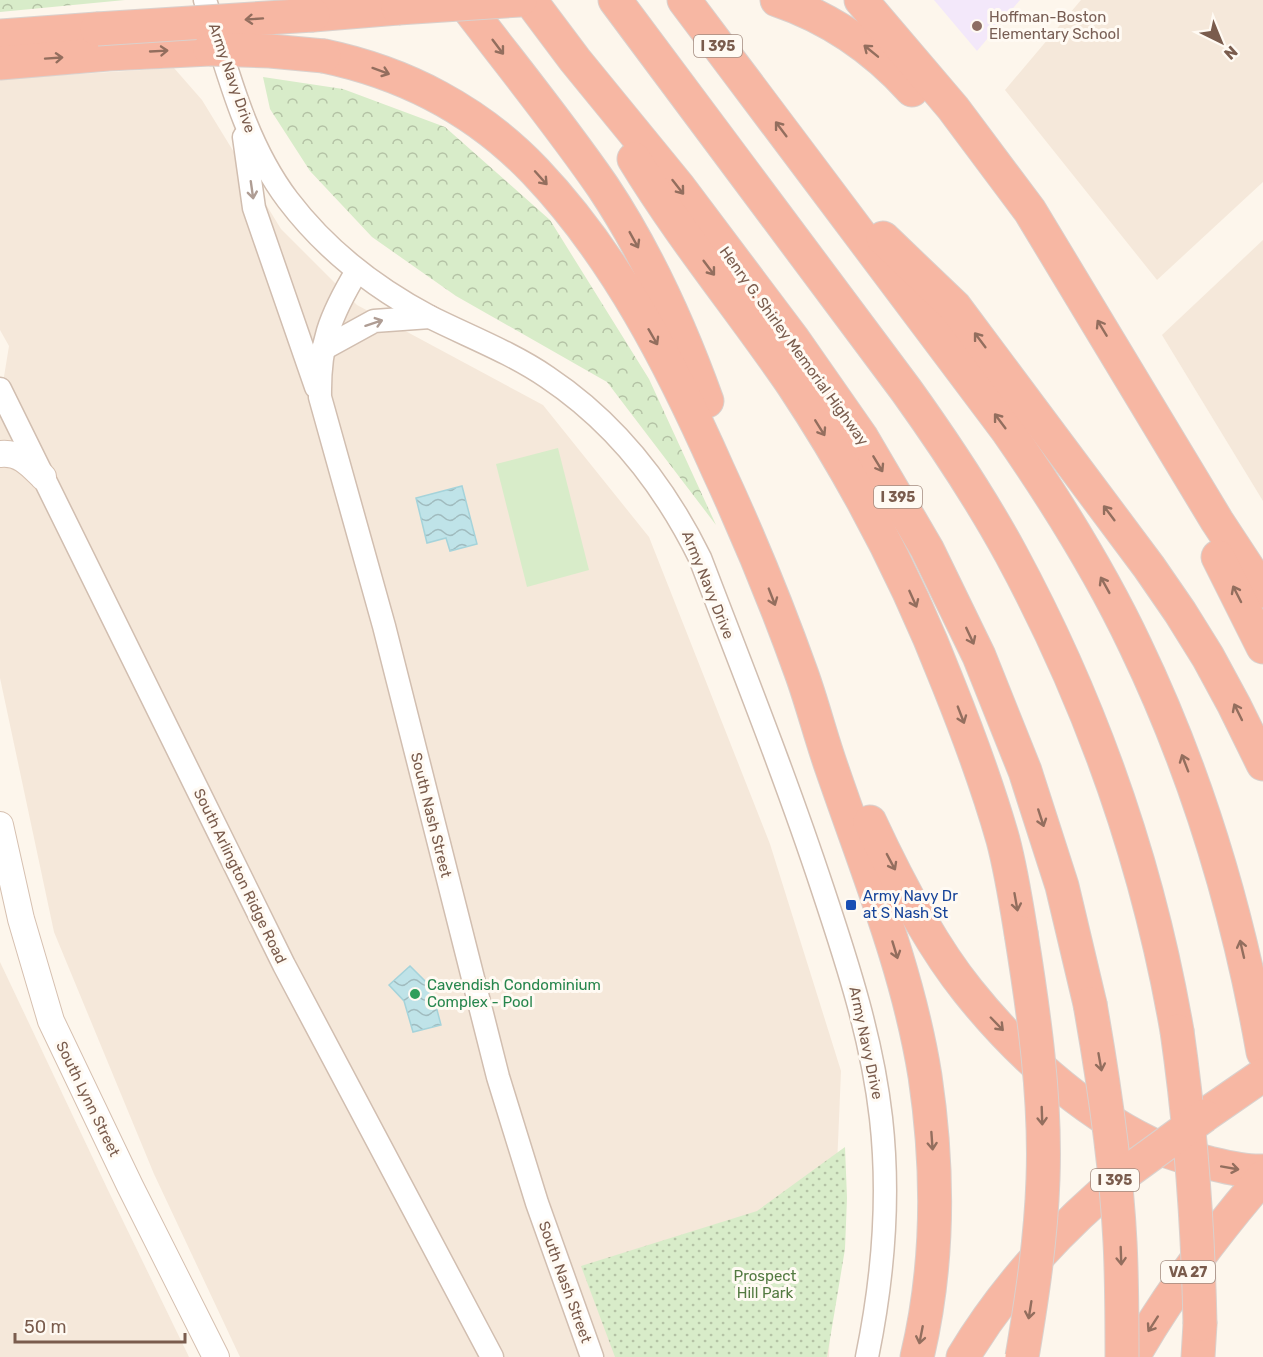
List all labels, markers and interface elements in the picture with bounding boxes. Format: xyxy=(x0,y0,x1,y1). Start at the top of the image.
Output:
place label: Hoffman-Boston Elementary School xyxy=(989,8,1120,43)
north arrow xyxy=(1191,12,1251,72)
one-way arrow xyxy=(245,13,265,24)
marker: Hoffman-Boston Elementary School xyxy=(970,19,984,33)
street label: Army Navy Drive xyxy=(205,21,259,135)
road number: I 395 xyxy=(694,35,742,57)
one-way arrow xyxy=(491,38,504,54)
text: N xyxy=(1220,42,1242,63)
one-way arrow xyxy=(864,44,879,58)
one-way arrow xyxy=(148,46,168,57)
one-way arrow xyxy=(44,53,63,64)
one-way arrow xyxy=(371,67,389,78)
one-way arrow xyxy=(775,122,788,138)
one-way arrow xyxy=(534,170,548,185)
one-way arrow xyxy=(672,178,685,194)
one-way arrow xyxy=(246,180,257,200)
one-way arrow xyxy=(629,231,641,248)
street label: Henry G. Shirley Memorial Highway xyxy=(716,243,872,449)
one-way arrow xyxy=(703,259,716,275)
one-way arrow xyxy=(364,317,383,328)
one-way arrow xyxy=(1095,320,1107,337)
one-way arrow xyxy=(647,328,659,345)
one-way arrow xyxy=(973,332,986,348)
one-way arrow xyxy=(994,413,1007,429)
one-way arrow xyxy=(814,419,826,436)
one-way arrow xyxy=(872,455,884,472)
road number: I 395 xyxy=(874,486,922,508)
one-way arrow xyxy=(1103,505,1116,521)
street label: Army Navy Drive xyxy=(678,528,738,642)
one-way arrow xyxy=(1099,577,1110,595)
one-way arrow xyxy=(1231,585,1243,603)
one-way arrow xyxy=(768,588,779,606)
one-way arrow xyxy=(909,590,920,608)
one-way arrow xyxy=(965,627,976,645)
one-way arrow xyxy=(1231,703,1243,721)
one-way arrow xyxy=(956,705,967,724)
street label: South Nash Street xyxy=(407,751,455,879)
one-way arrow xyxy=(1179,754,1190,773)
street label: South Arlington Ridge Road xyxy=(190,786,290,966)
one-way arrow xyxy=(1036,808,1047,826)
one-way arrow xyxy=(885,852,897,870)
place label: Army Navy Dr at S Nash St xyxy=(863,887,958,922)
one-way arrow xyxy=(1011,891,1022,911)
marker: Army Navy Dr at S Nash St xyxy=(844,898,858,912)
one-way arrow xyxy=(890,940,901,959)
one-way arrow xyxy=(1235,940,1247,959)
place label: Cavendish Condominium Complex - Pool xyxy=(427,976,601,1011)
street label: Army Navy Drive xyxy=(845,985,887,1101)
marker: Cavendish Condominium Complex - Pool xyxy=(408,987,422,1001)
one-way arrow xyxy=(990,1016,1004,1031)
street label: South Lynn Street xyxy=(52,1038,124,1160)
one-way arrow xyxy=(1095,1051,1106,1071)
one-way arrow xyxy=(1037,1106,1048,1126)
one-way arrow xyxy=(927,1131,938,1151)
one-way arrow xyxy=(1220,1162,1240,1173)
road number: I 395 xyxy=(1091,1169,1139,1191)
street label: South Nash Street xyxy=(535,1219,595,1345)
one-way arrow xyxy=(1115,1245,1126,1265)
road number: VA 27 xyxy=(1161,1261,1215,1283)
park label: Prospect Hill Park xyxy=(734,1267,797,1302)
one-way arrow xyxy=(1024,1300,1035,1320)
scale bar xyxy=(15,1306,184,1344)
one-way arrow xyxy=(1147,1315,1160,1332)
text: 50 m xyxy=(24,1316,67,1338)
one-way arrow xyxy=(915,1326,927,1345)

